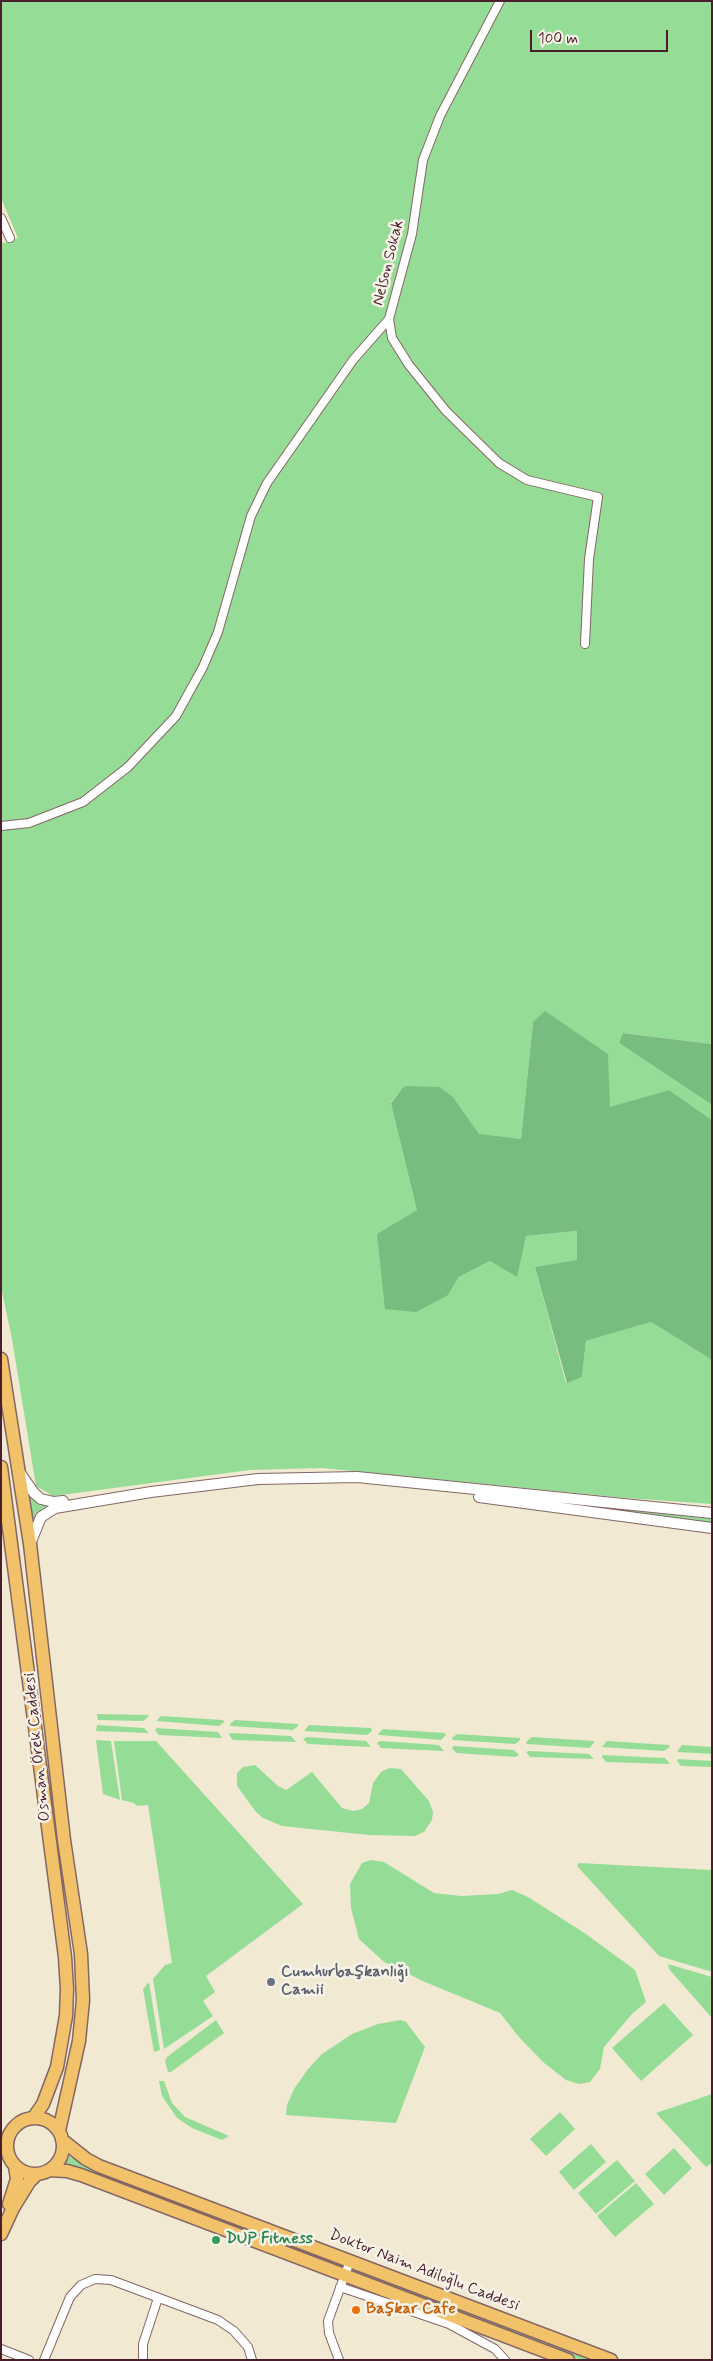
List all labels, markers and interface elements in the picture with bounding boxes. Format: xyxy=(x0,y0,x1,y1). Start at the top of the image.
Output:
scale bar xyxy=(533,20,670,52)
text: 100 m xyxy=(538,29,578,49)
street label: Nelson Sokak xyxy=(369,218,409,308)
street label: Osman Örek Caddesi xyxy=(21,1672,55,1822)
place label: Cumhurbaşkanlığı Camii xyxy=(281,1963,409,2001)
marker: Cumhurbaşkanlığı Camii xyxy=(265,1976,277,1988)
street label: Doktor Naim Adiloğlu Caddesi xyxy=(326,2226,522,2316)
place label: DUP Fitness xyxy=(226,2230,313,2250)
marker: DUP Fitness xyxy=(210,2234,222,2246)
place label: Başkar Cafe xyxy=(366,2300,456,2320)
marker: Başkar Cafe xyxy=(350,2304,362,2316)

